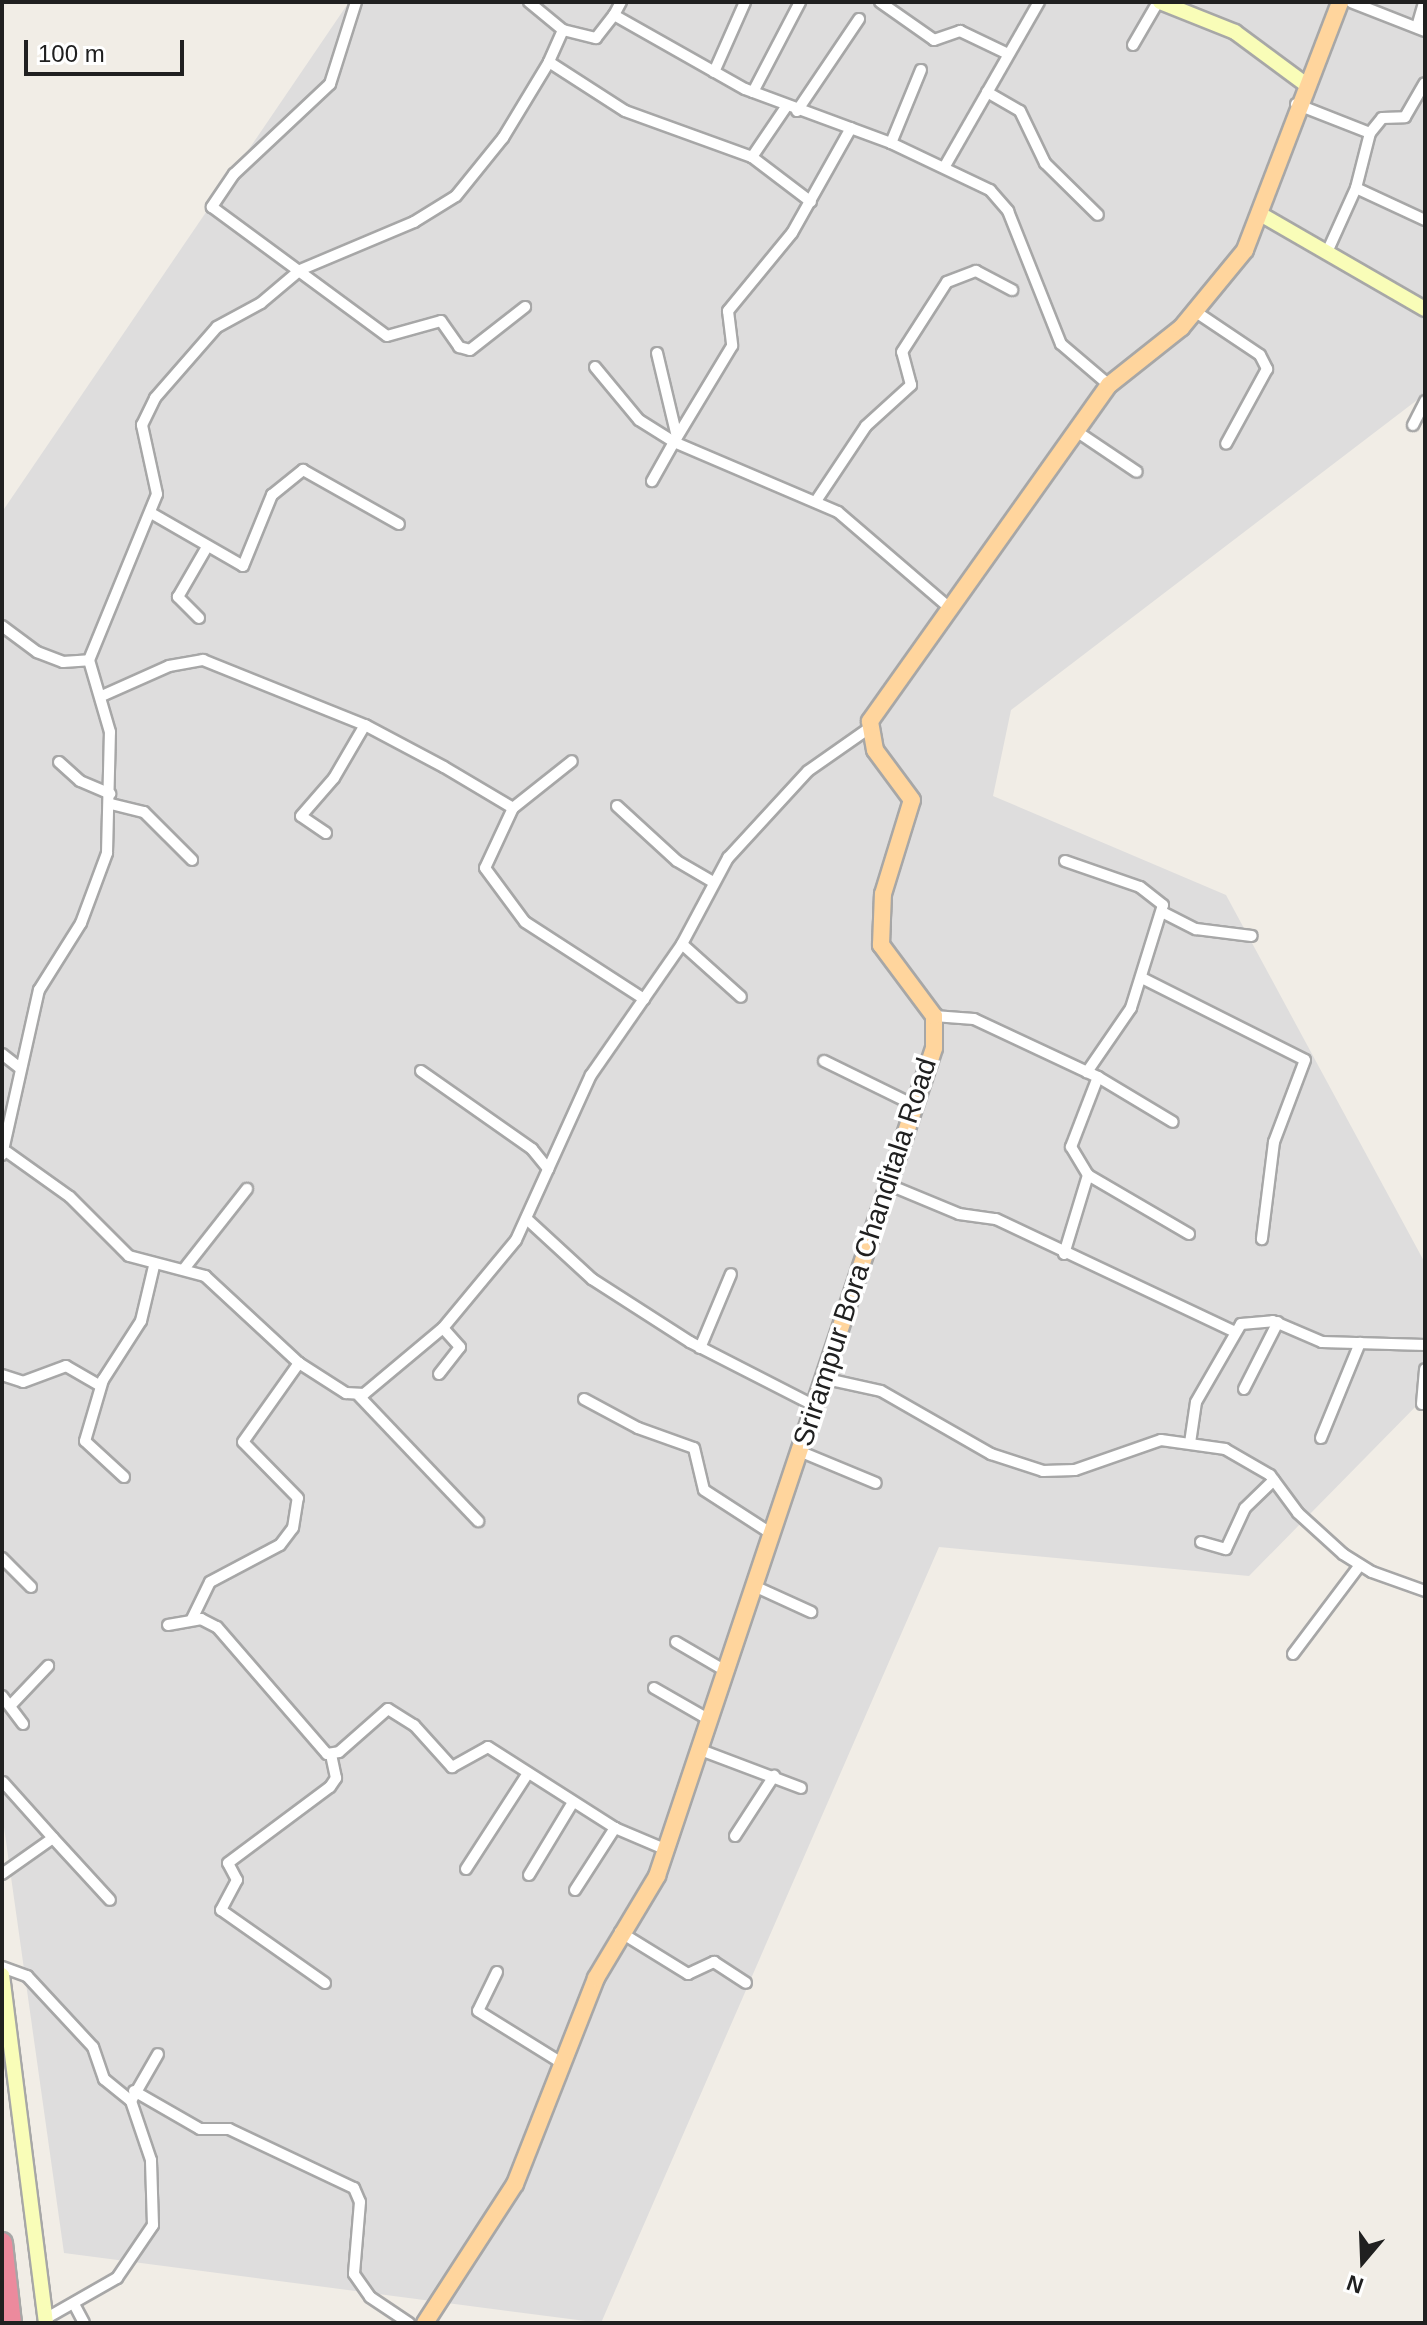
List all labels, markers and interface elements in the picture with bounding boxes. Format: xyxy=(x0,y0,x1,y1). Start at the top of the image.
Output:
scale bar xyxy=(28,24,188,74)
text: 100 m xyxy=(38,40,105,67)
street label: Srirampur Bora Chanditala Road xyxy=(786,1054,944,1450)
north arrow xyxy=(1323,2221,1403,2301)
text: N xyxy=(1343,2270,1367,2299)

